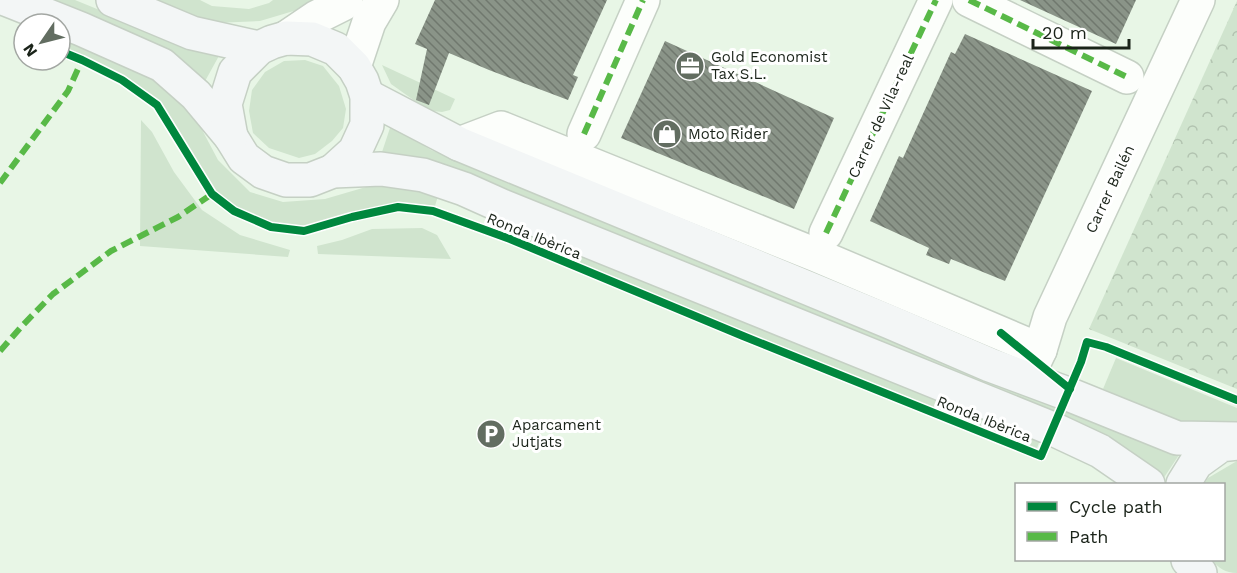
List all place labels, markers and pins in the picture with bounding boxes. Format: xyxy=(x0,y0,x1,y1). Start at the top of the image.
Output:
place label: Gold Economist Tax S.L. xyxy=(711,48,828,83)
office icon: Gold Economist Tax S.L. xyxy=(674,50,706,82)
shop icon: Moto Rider xyxy=(651,118,683,150)
place label: Moto Rider xyxy=(688,125,768,143)
place label: Aparcament Jutjats xyxy=(512,416,602,451)
parking icon: Aparcament Jutjats xyxy=(475,418,507,450)

